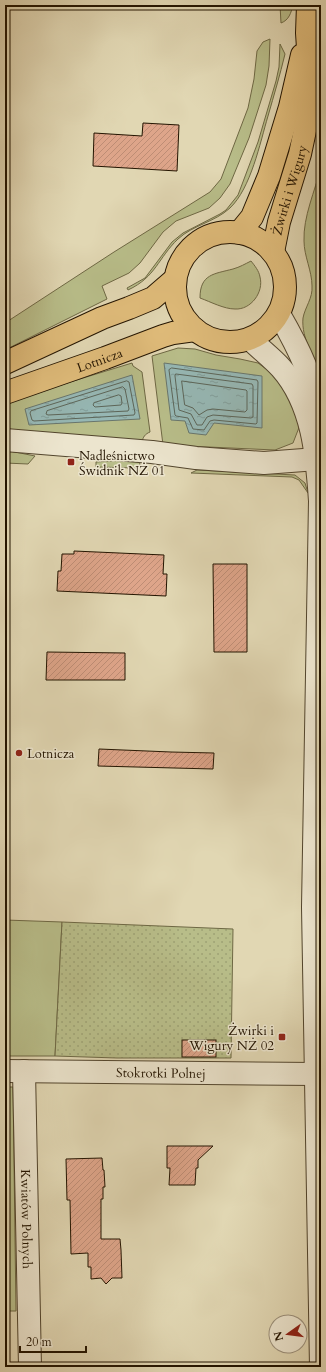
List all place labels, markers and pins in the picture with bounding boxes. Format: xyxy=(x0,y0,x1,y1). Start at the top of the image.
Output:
place label: Nadleśnictwo Świdnik NŻ 01 xyxy=(79,447,165,480)
marker: Nadleśnictwo Świdnik NŻ 01 xyxy=(66,457,76,467)
place label: Lotnicza xyxy=(27,745,75,763)
marker: Lotnicza xyxy=(14,748,24,758)
place label: Żwirki i Wigury NŻ 02 xyxy=(188,1022,274,1055)
marker: Żwirki i Wigury NŻ 02 xyxy=(277,1032,287,1042)

